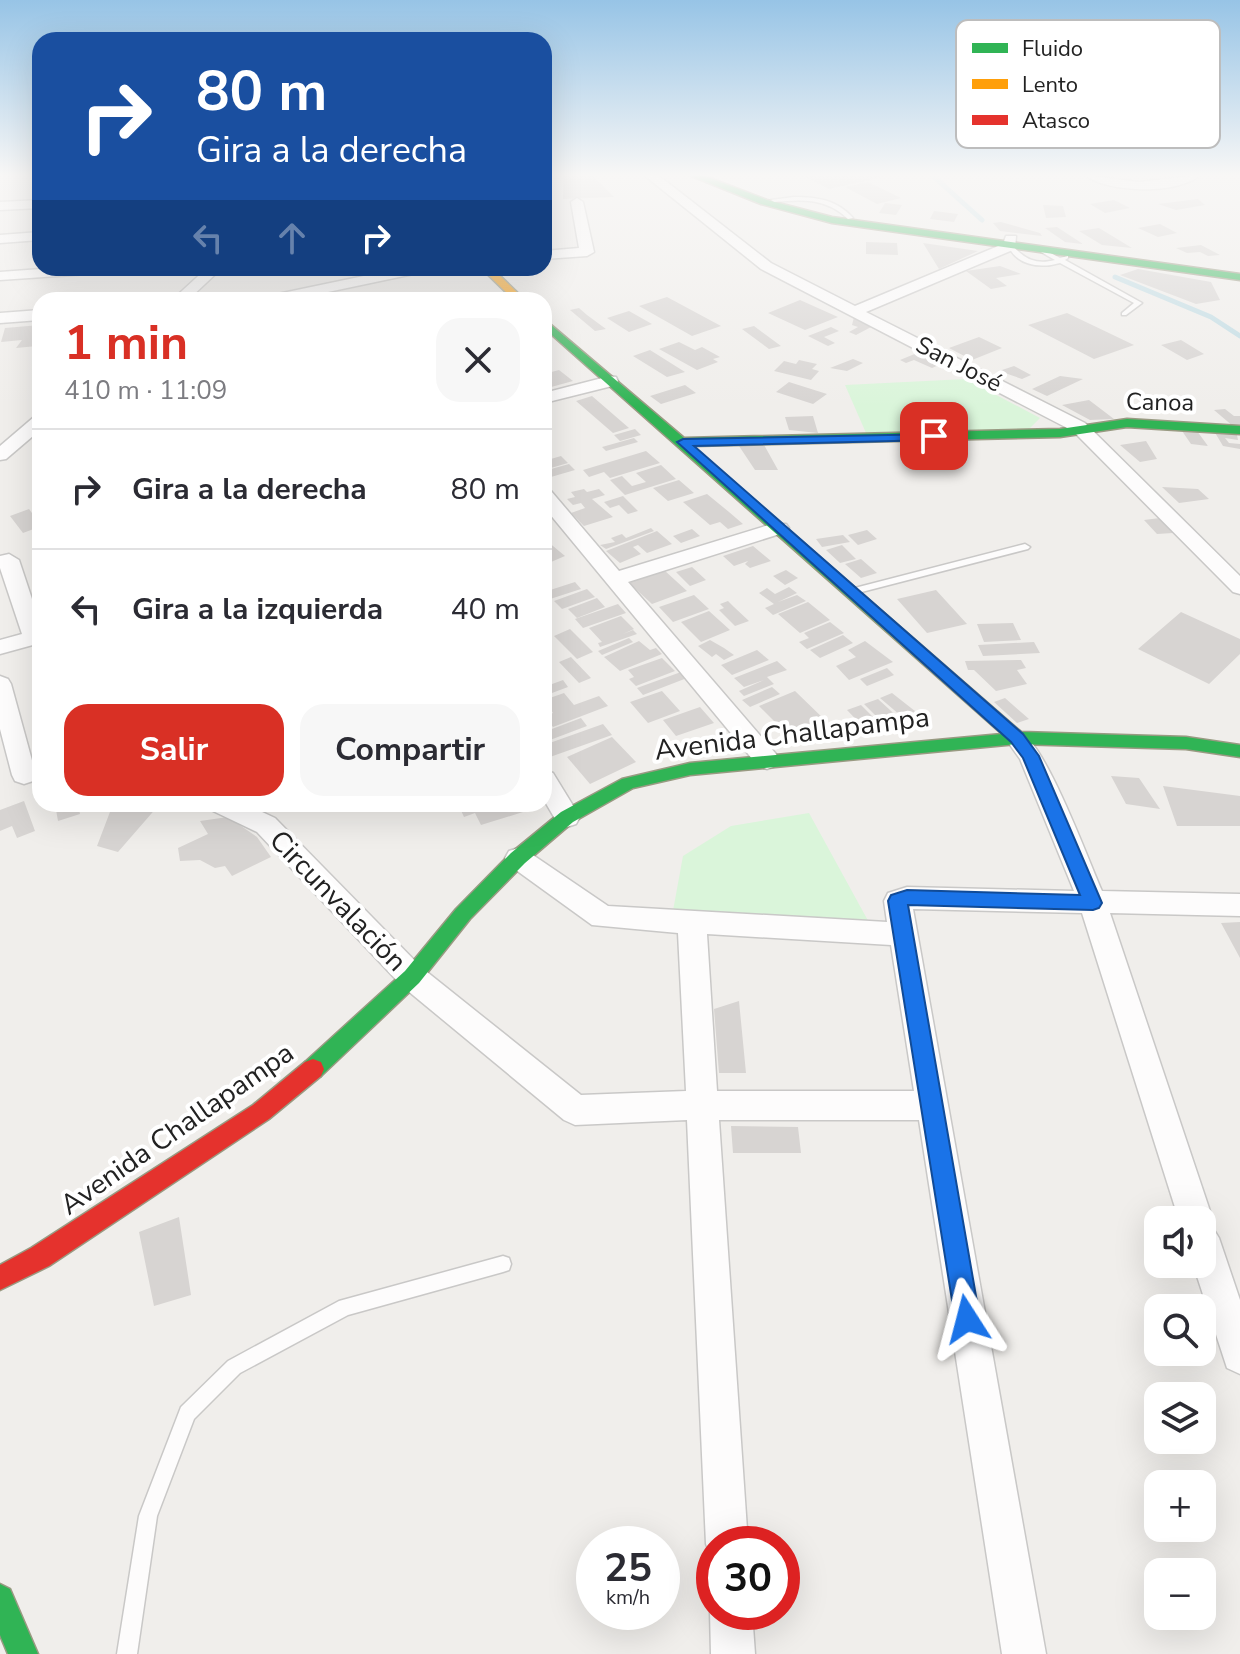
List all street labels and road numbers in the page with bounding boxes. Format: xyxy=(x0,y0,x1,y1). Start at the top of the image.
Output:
street label: San José xyxy=(910,329,1008,399)
street label: Canoa xyxy=(1126,385,1194,419)
street label: Avenida Challapampa xyxy=(652,698,932,770)
street label: Circunvalación xyxy=(261,822,415,980)
street label: Avenida Challapampa xyxy=(53,1034,301,1224)

